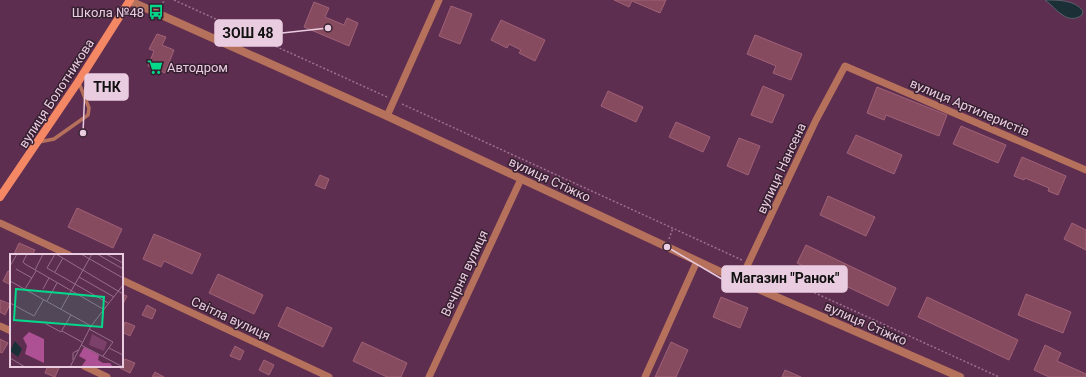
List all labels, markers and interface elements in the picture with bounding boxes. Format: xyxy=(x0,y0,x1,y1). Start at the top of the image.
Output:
bus stop icon: Школа №48 xyxy=(147,3,165,21)
place label: Школа №48 xyxy=(72,5,144,20)
callout: ЗОШ 48 xyxy=(215,20,282,46)
text: ЗОШ 48 xyxy=(222,25,274,41)
street label: вулиця Болотникова xyxy=(16,36,97,151)
supermarket icon: Автодром xyxy=(146,58,164,76)
place label: Автодром xyxy=(167,60,228,75)
callout: ТНК xyxy=(85,74,128,100)
street label: вулиця Артилеристів xyxy=(908,75,1032,139)
text: ТНК xyxy=(93,79,122,95)
street label: вулиця Нансена xyxy=(754,120,809,216)
street label: вулиця Стіжко xyxy=(506,154,593,205)
street label: Вечірня вулиця xyxy=(438,228,491,319)
inset map xyxy=(10,254,123,367)
callout: Магазин "Ранок" xyxy=(722,266,847,292)
text: Магазин "Ранок" xyxy=(731,270,840,286)
street label: Світла вулиця xyxy=(189,294,273,343)
street label: вулиця Стіжко xyxy=(822,299,909,348)

